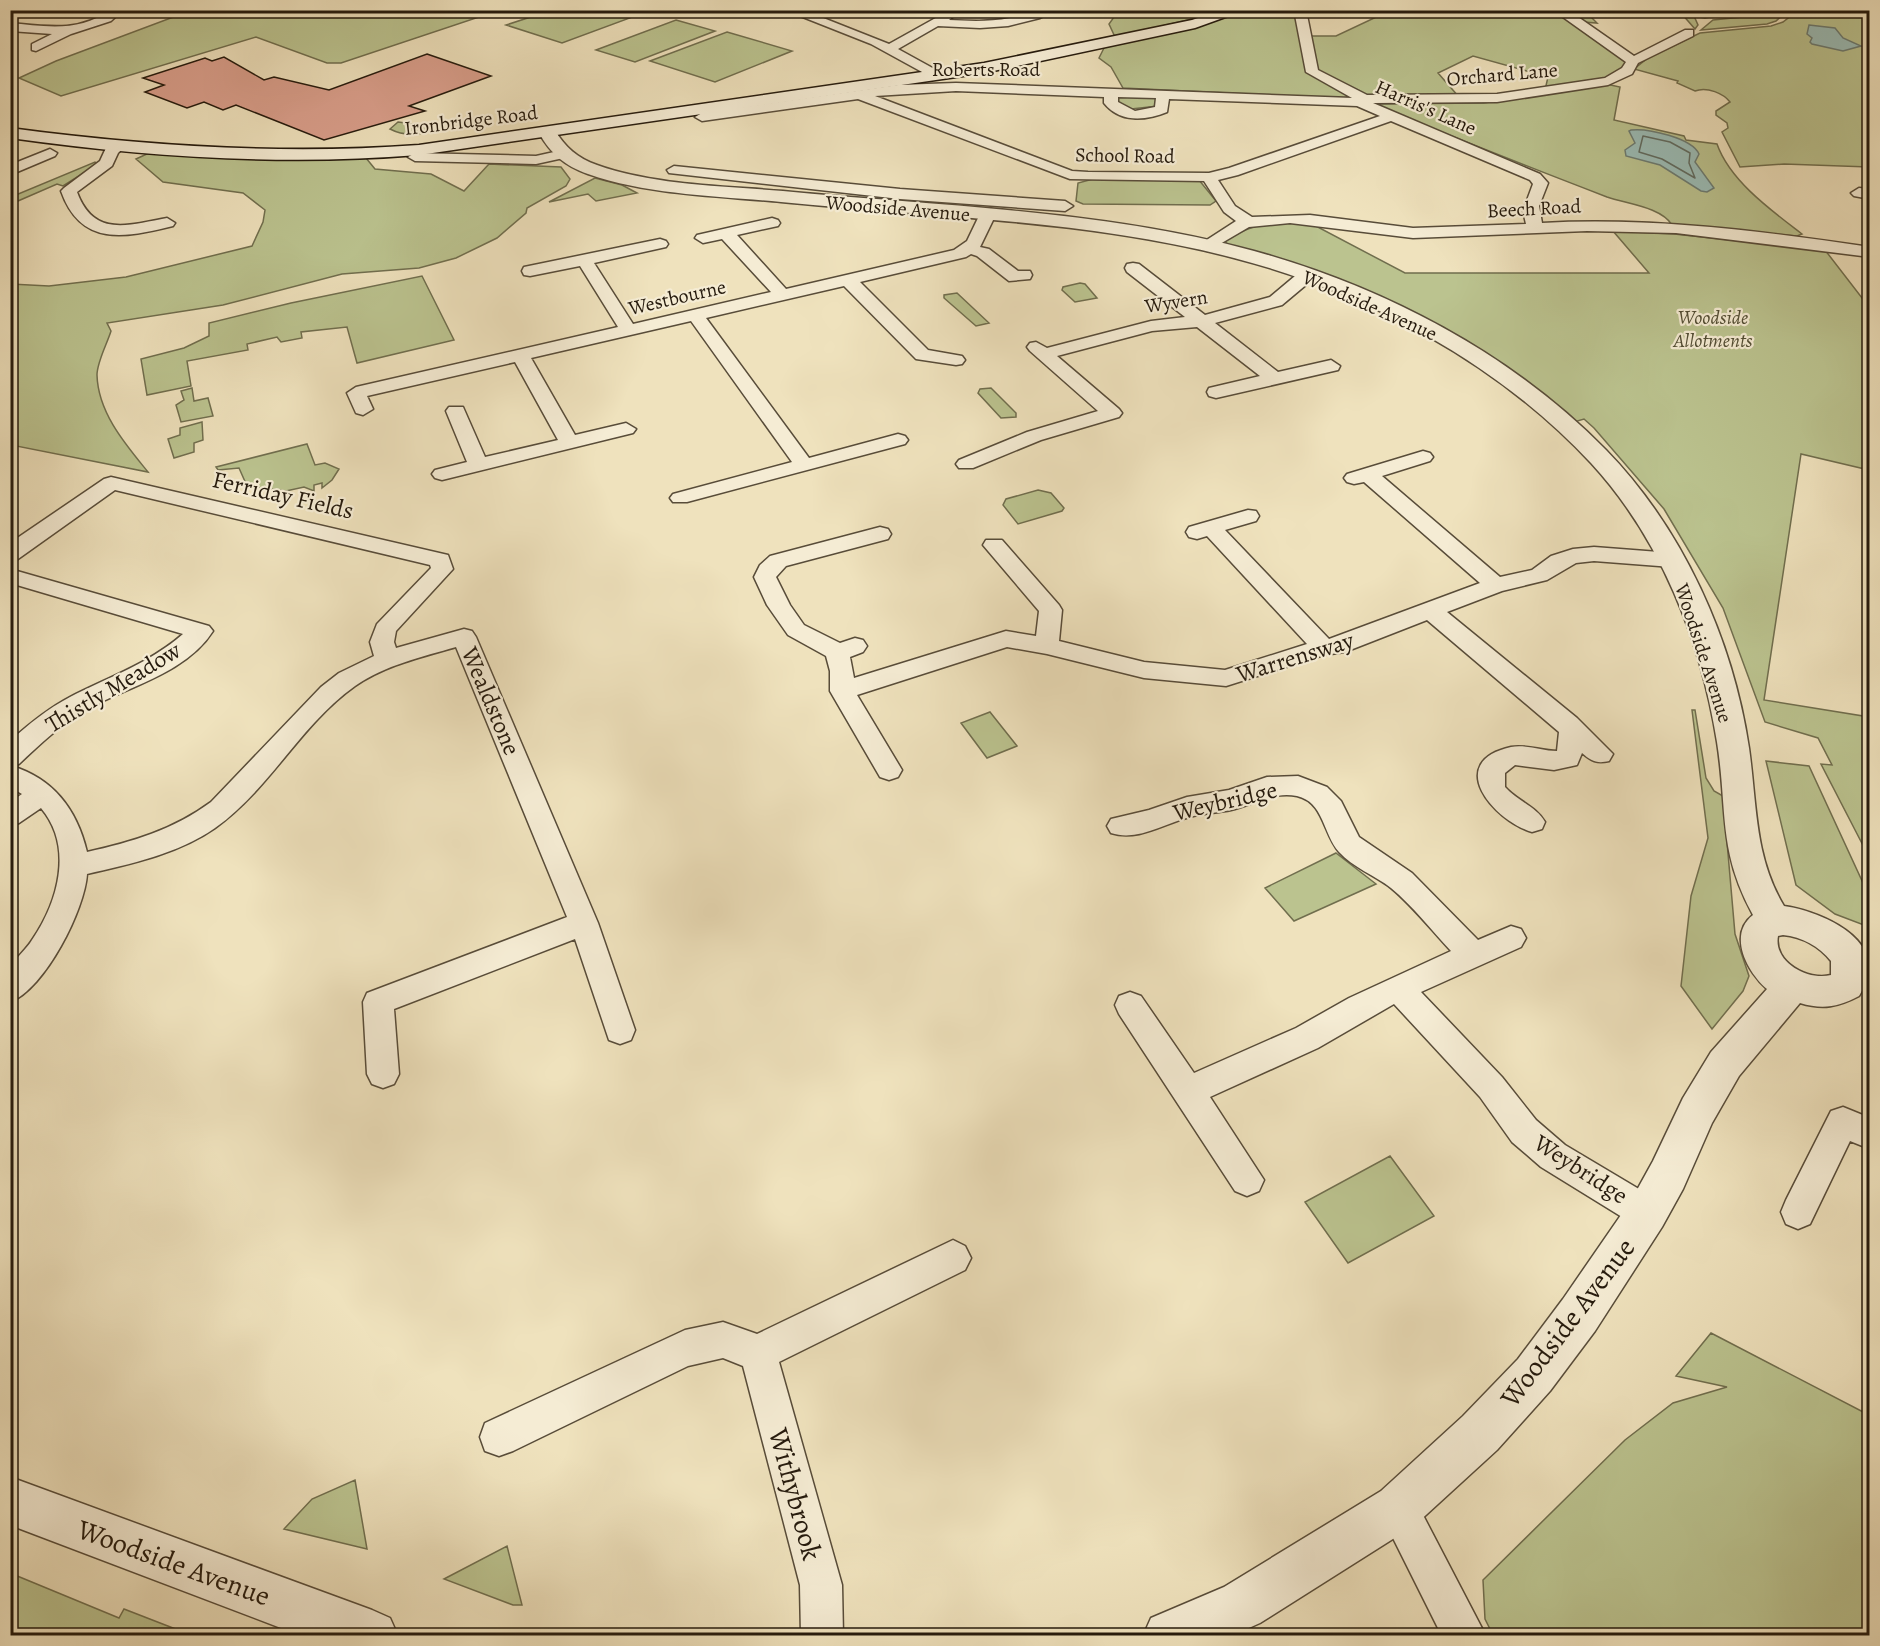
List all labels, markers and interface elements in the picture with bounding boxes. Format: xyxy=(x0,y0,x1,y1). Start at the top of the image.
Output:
street label: Roberts Road xyxy=(932,56,1041,83)
street label: Orchard Lane xyxy=(1445,56,1559,93)
street label: Harris's Lane xyxy=(1371,73,1481,142)
street label: Ironbridge Road xyxy=(403,99,540,142)
street label: School Road xyxy=(1075,141,1175,170)
street label: Woodside Avenue xyxy=(824,189,971,228)
street label: Beech Road xyxy=(1486,193,1582,224)
street label: Woodside Avenue xyxy=(1297,263,1441,347)
street label: Westbourne xyxy=(625,273,729,322)
street label: Wyvern xyxy=(1142,283,1209,320)
park label: Woodside Allotments xyxy=(1673,304,1753,354)
street label: Ferriday Fields xyxy=(209,463,357,527)
street label: Woodside Avenue xyxy=(1668,579,1739,726)
street label: Warrensway xyxy=(1231,624,1358,690)
street label: Thistly Meadow xyxy=(39,634,187,740)
street label: Wealdstone xyxy=(453,641,528,760)
street label: Weybridge xyxy=(1169,774,1280,829)
street label: Weybridge xyxy=(1527,1126,1634,1211)
street label: Woodside Avenue xyxy=(1491,1230,1644,1416)
street label: Withybrook xyxy=(759,1423,831,1565)
street label: Woodside Avenue xyxy=(71,1510,275,1615)

